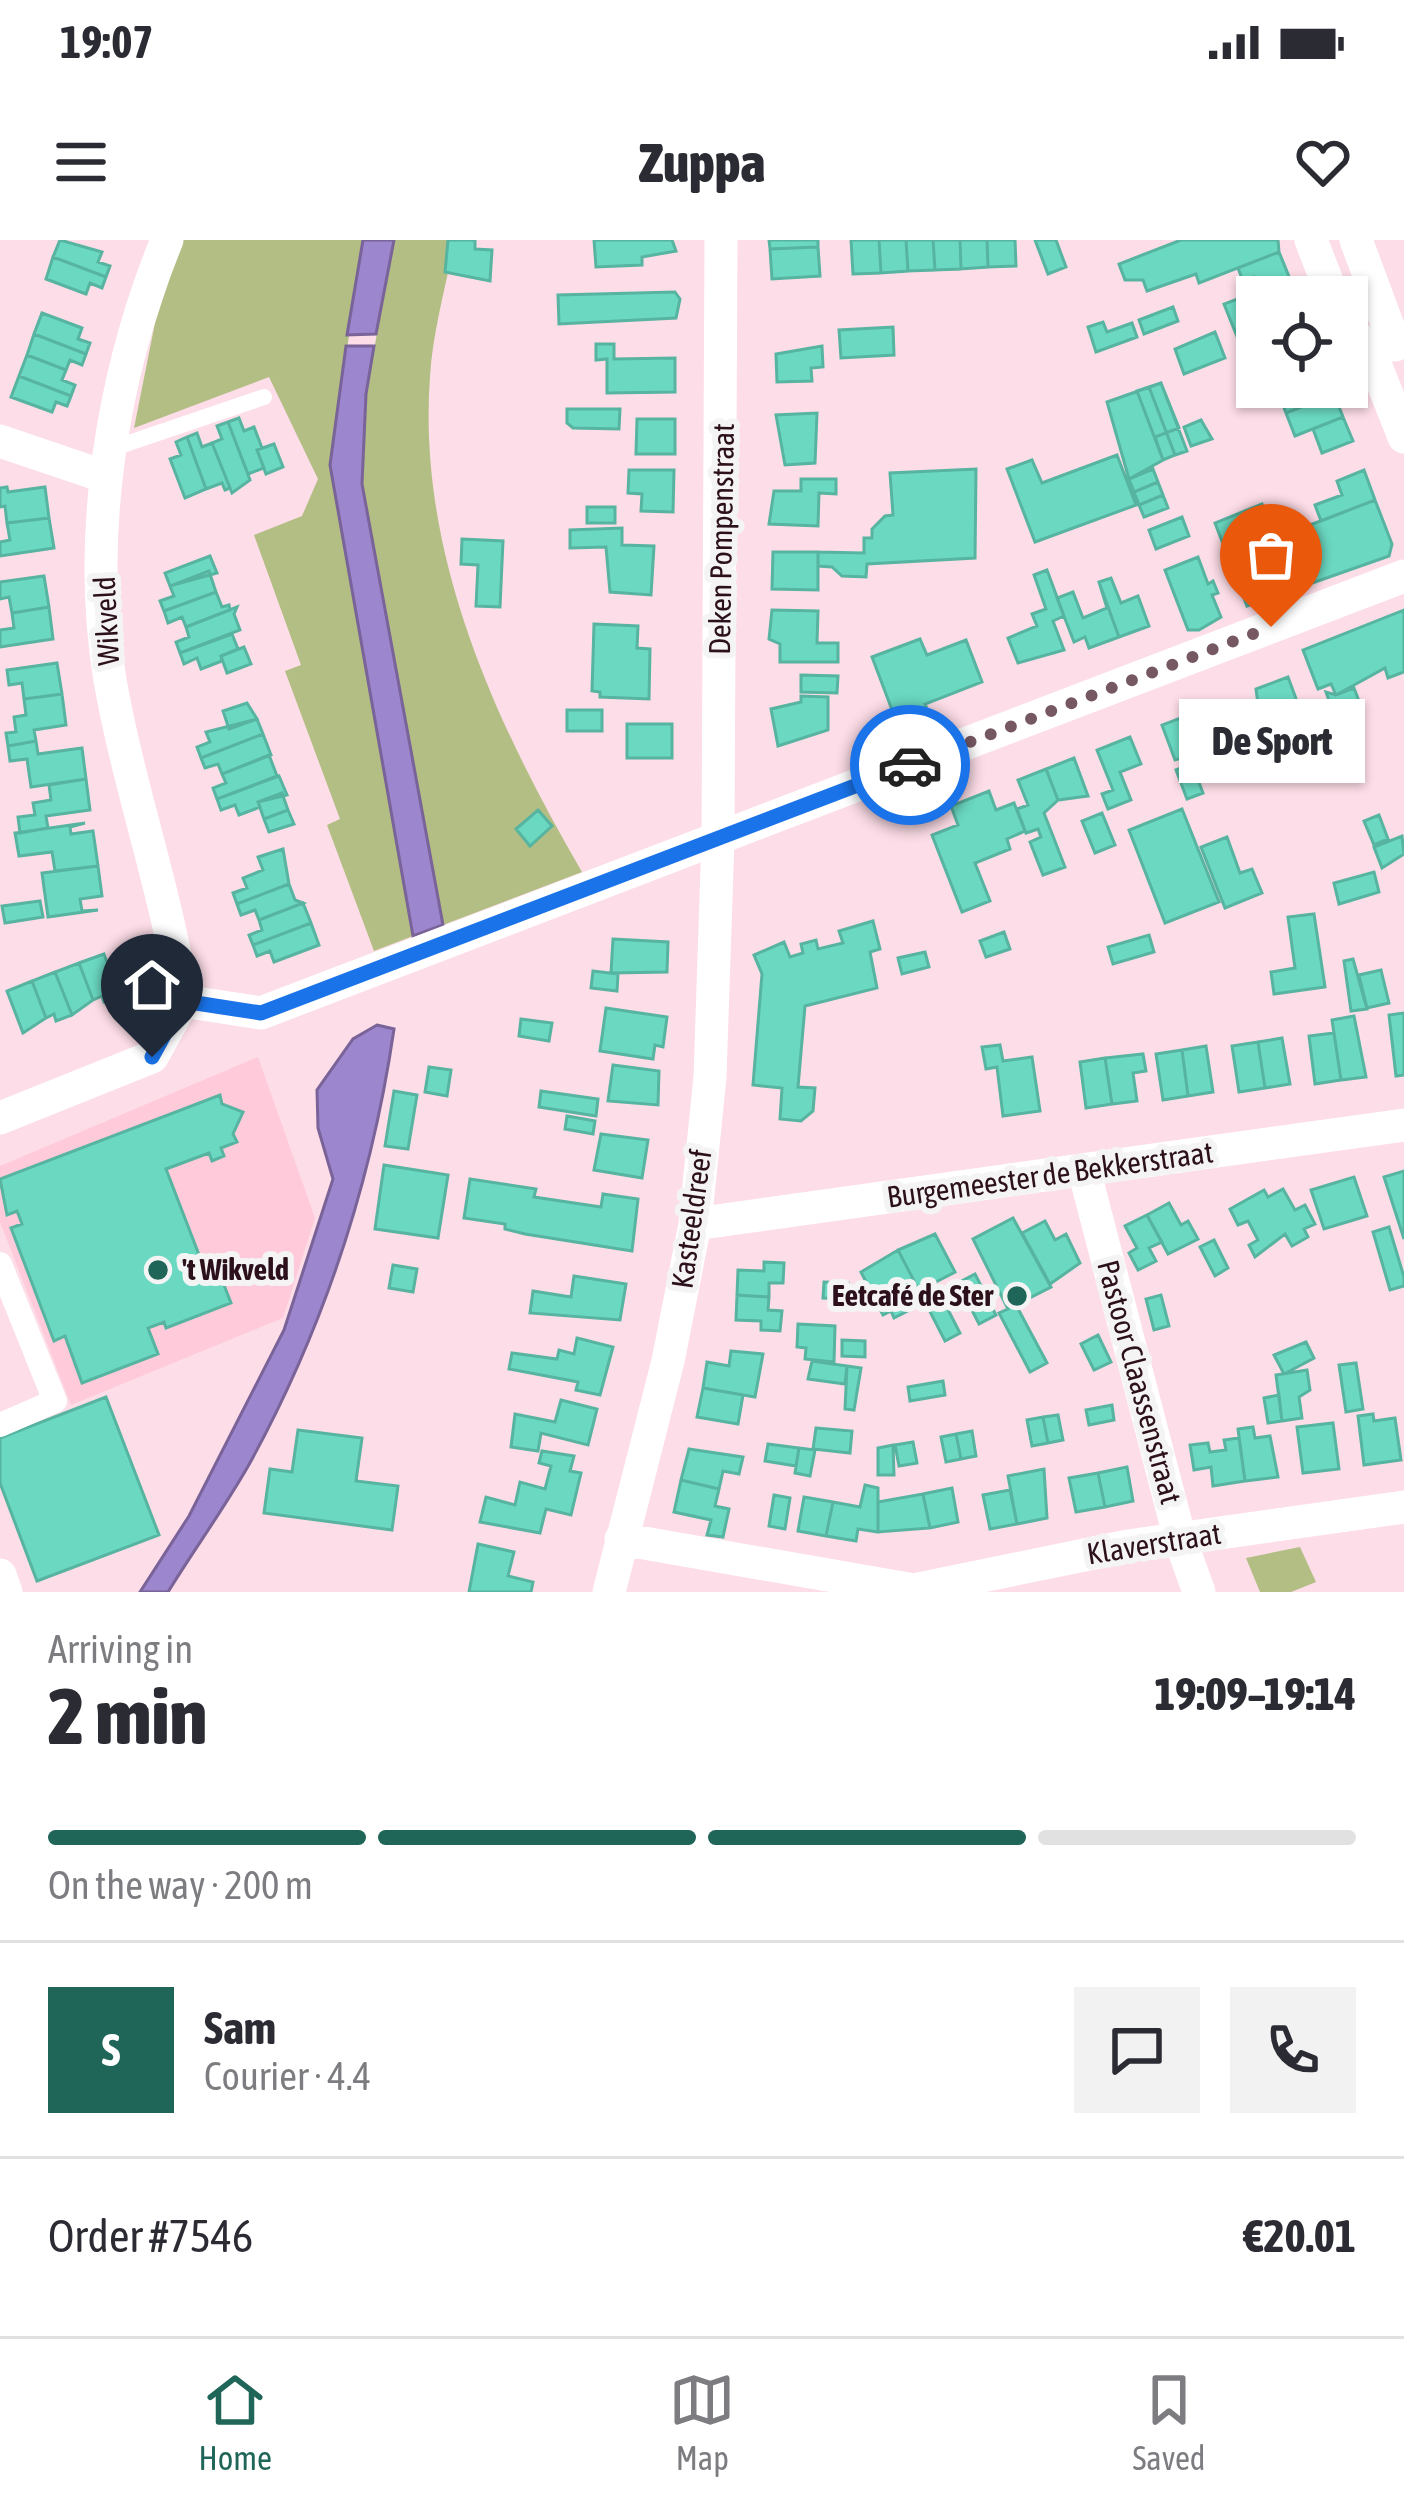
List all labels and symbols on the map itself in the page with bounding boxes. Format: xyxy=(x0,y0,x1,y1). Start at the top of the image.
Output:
street label: Deken Pompenstraat xyxy=(702,423,740,655)
pin xyxy=(1220,504,1322,627)
street label: Wikveld xyxy=(87,576,125,667)
callout: De Sport xyxy=(1178,699,1364,783)
courier xyxy=(850,705,970,825)
pin xyxy=(101,934,203,1057)
street label: Burgemeester de Bekkerstraat xyxy=(885,1134,1215,1214)
street label: Kasteeldreef xyxy=(664,1147,718,1291)
place label: 't Wikveld xyxy=(182,1252,289,1286)
street label: Pastoor Claassenstraat xyxy=(1091,1256,1189,1507)
marker: 't Wikveld xyxy=(145,1257,171,1283)
place label: Eetcafé de Ster xyxy=(832,1278,994,1312)
marker: Eetcafé de Ster xyxy=(1004,1283,1030,1309)
street label: Klaverstraat xyxy=(1084,1516,1223,1570)

